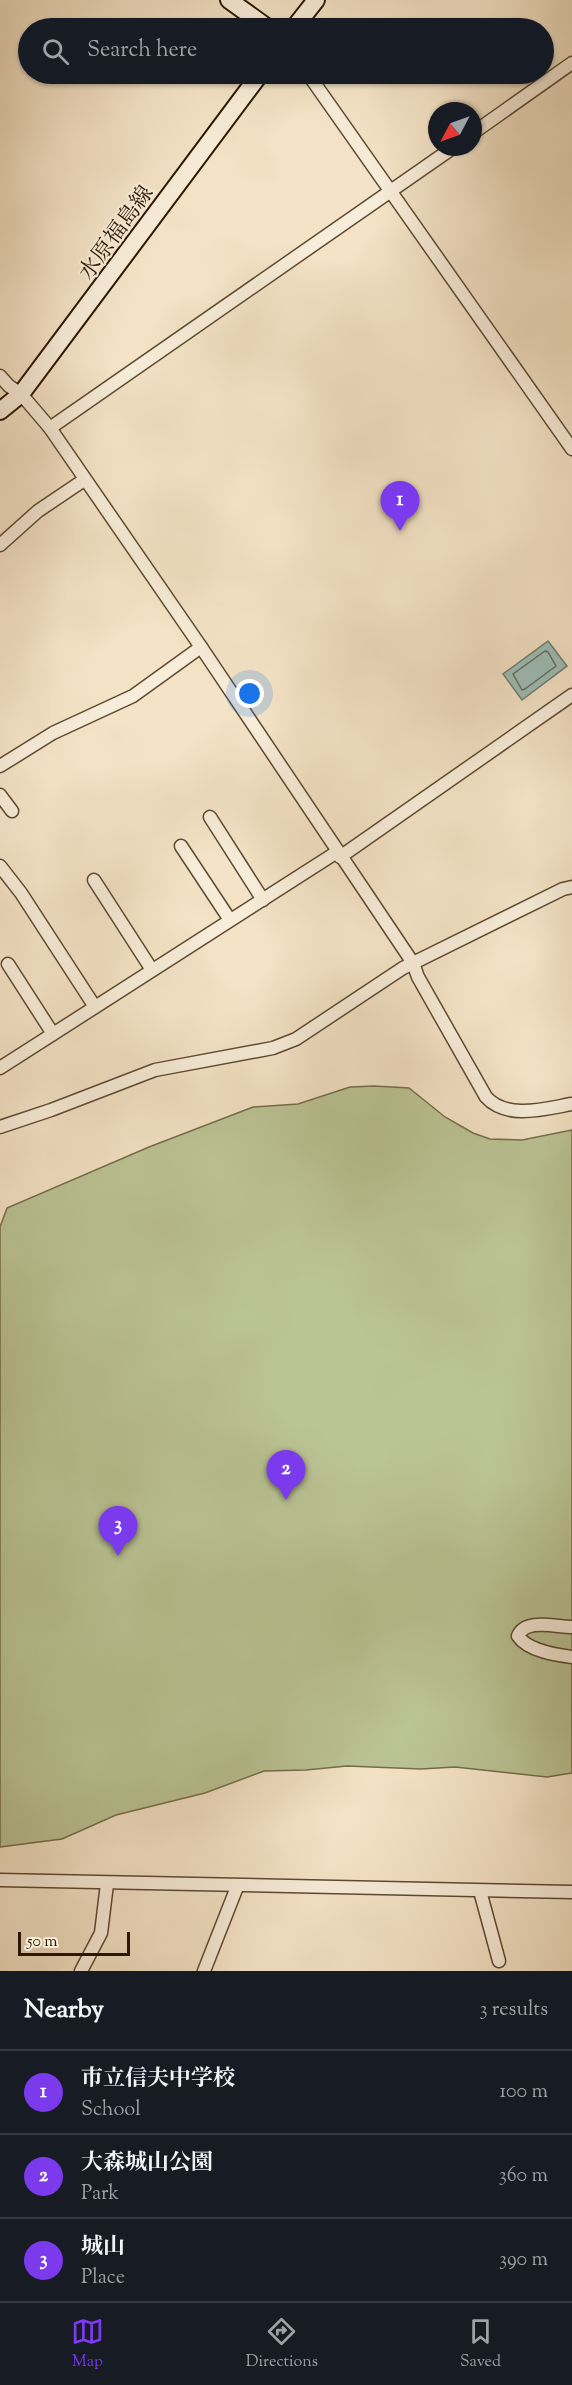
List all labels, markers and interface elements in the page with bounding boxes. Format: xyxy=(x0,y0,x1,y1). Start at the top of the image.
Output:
search box xyxy=(18,18,554,84)
icon: search xyxy=(39,35,72,68)
text: Search here xyxy=(87,35,197,67)
north arrow xyxy=(428,102,482,156)
street label: 水原福島線 xyxy=(72,180,163,288)
pin: 1 xyxy=(380,482,420,531)
your location xyxy=(235,679,264,708)
pin: 2 xyxy=(266,1450,306,1500)
pin: 3 xyxy=(98,1506,138,1556)
scale bar xyxy=(18,1929,130,1956)
text: 50 m xyxy=(27,1931,58,1954)
text: Nearby xyxy=(24,1992,104,2029)
text: 3 results xyxy=(479,1996,548,2025)
text: 市立信夫中学校 xyxy=(81,2064,235,2096)
text: 1 xyxy=(40,2078,47,2107)
text: 100 m xyxy=(499,2078,548,2107)
text: School xyxy=(81,2096,141,2125)
text: 大森城山公園 xyxy=(81,2148,213,2180)
text: 2 xyxy=(39,2162,48,2191)
text: 360 m xyxy=(499,2162,548,2191)
text: Park xyxy=(81,2180,119,2209)
text: 城山 xyxy=(81,2232,125,2264)
text: 3 xyxy=(39,2246,48,2275)
text: 390 m xyxy=(499,2246,548,2275)
text: Place xyxy=(81,2264,125,2293)
tab: Map xyxy=(71,2315,104,2374)
tab: Directions xyxy=(246,2315,318,2374)
tab: Saved xyxy=(460,2315,501,2374)

